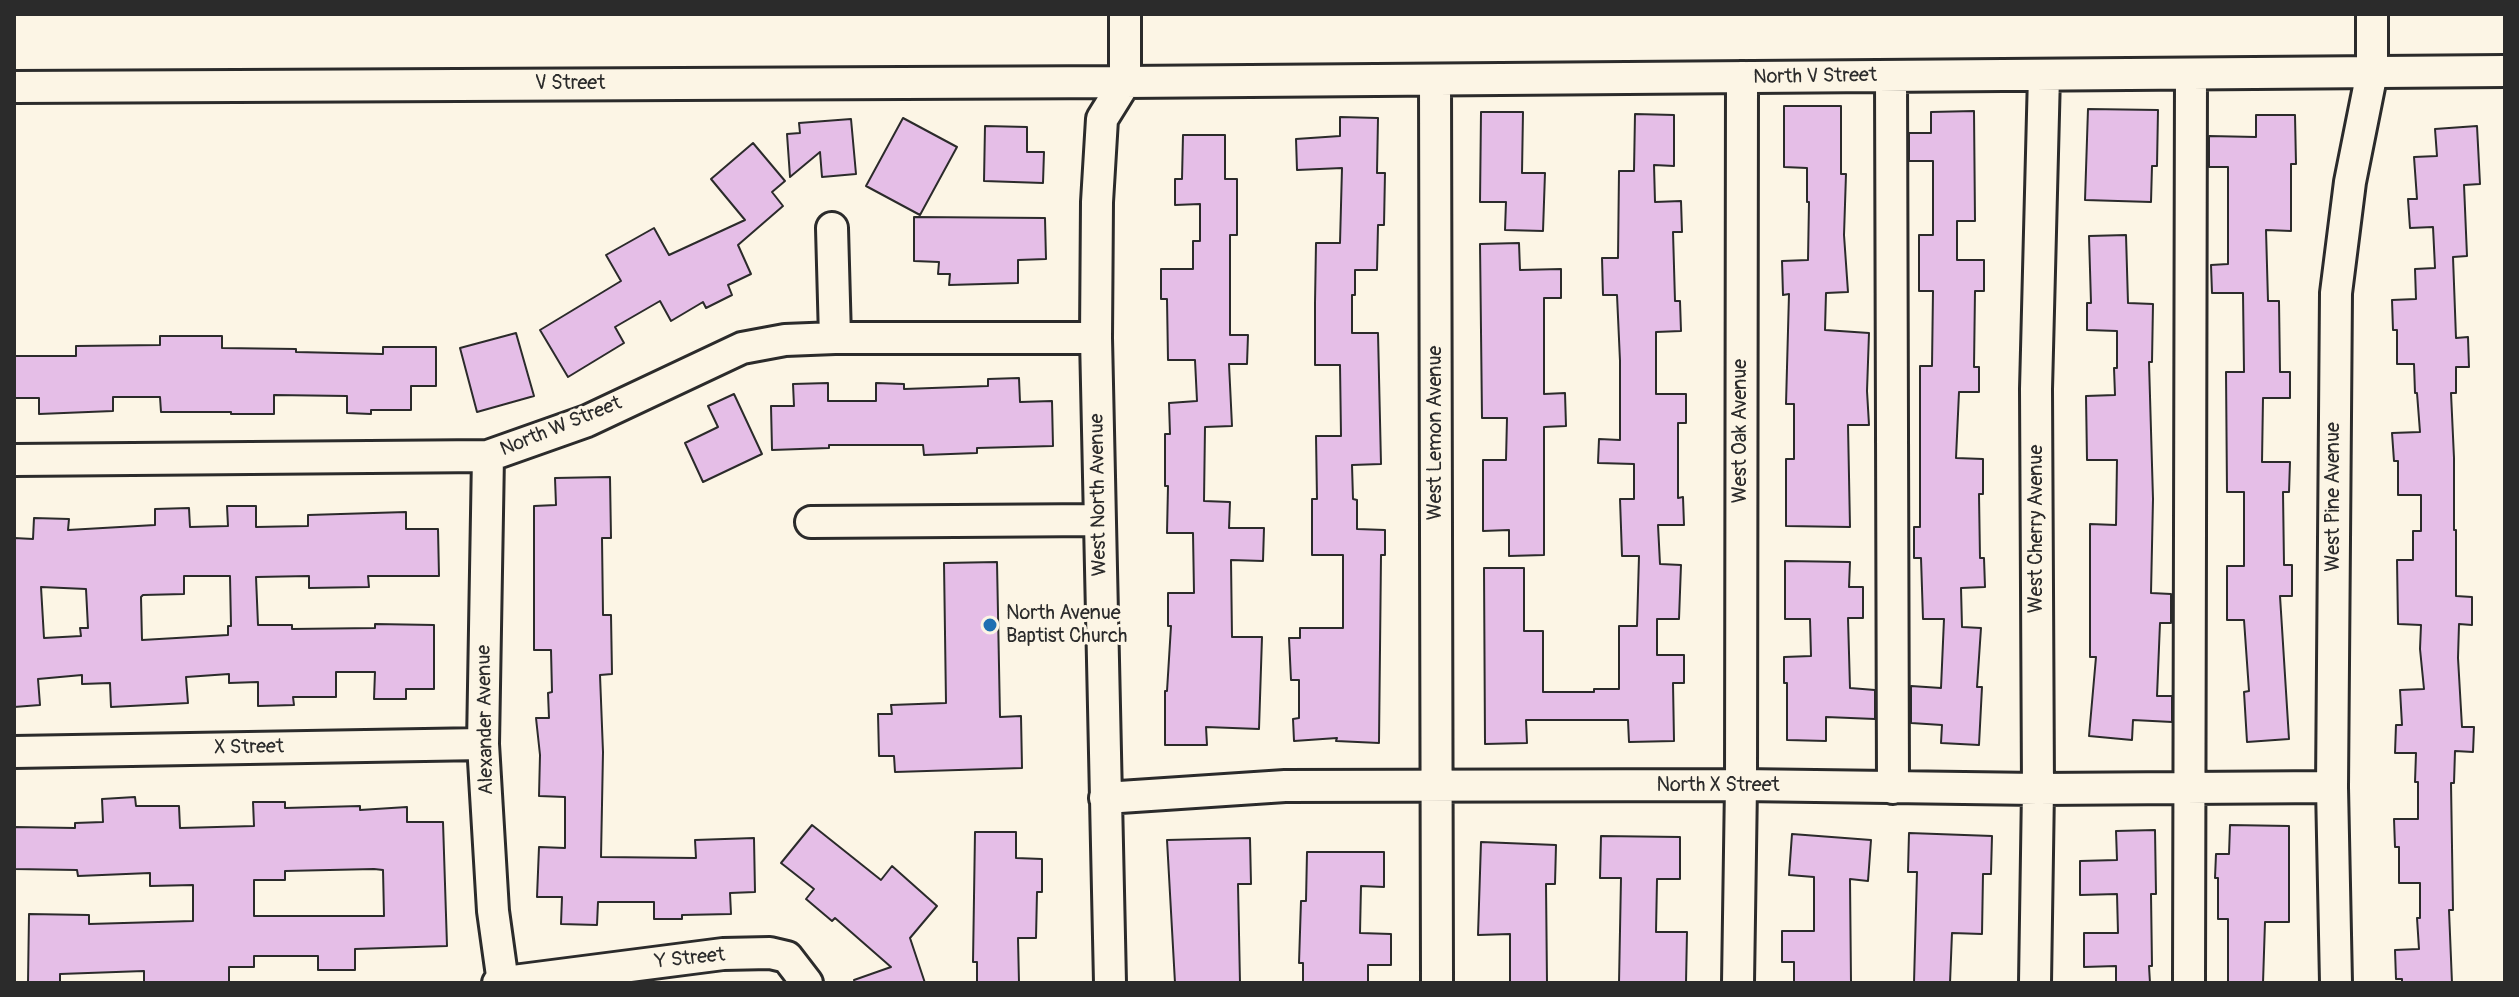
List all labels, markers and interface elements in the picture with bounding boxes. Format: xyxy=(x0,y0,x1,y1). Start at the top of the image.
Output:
street label: North V Street xyxy=(1753,64,1877,90)
street label: V Street xyxy=(535,72,605,96)
street label: West Lemon Avenue xyxy=(1424,346,1448,520)
street label: West Oak Avenue xyxy=(1729,359,1753,503)
street label: North W Street xyxy=(497,392,625,462)
street label: West North Avenue xyxy=(1086,413,1112,577)
street label: West Pine Avenue xyxy=(2322,422,2346,572)
street label: West Cherry Avenue xyxy=(2025,445,2049,613)
place label: North Avenue Baptist Church xyxy=(1006,602,1127,649)
marker: North Avenue Baptist Church xyxy=(981,616,999,634)
street label: Alexander Avenue xyxy=(473,645,499,795)
street label: X Street xyxy=(214,735,284,761)
street label: North X Street xyxy=(1656,774,1780,798)
street label: Y Street xyxy=(654,943,726,975)

